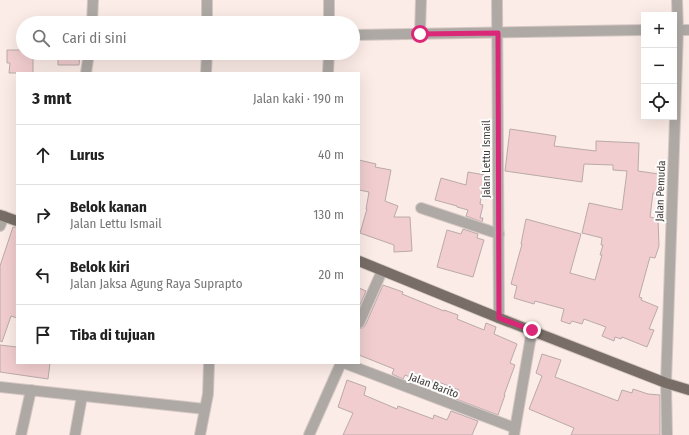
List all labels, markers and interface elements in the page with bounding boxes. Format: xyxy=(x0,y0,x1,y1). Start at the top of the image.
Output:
map controls xyxy=(641,12,677,120)
button: + xyxy=(641,12,677,48)
search box xyxy=(16,16,360,60)
route start xyxy=(411,25,429,43)
icon: search xyxy=(30,27,52,49)
text: Cari di sini xyxy=(62,29,127,47)
button: − xyxy=(641,48,677,84)
button: locate xyxy=(641,84,677,120)
text: 3 mnt xyxy=(32,88,71,109)
text: Jalan kaki · 190 m xyxy=(253,91,344,106)
street label: Jalan Lettu Ismail xyxy=(480,120,493,198)
icon: ahead xyxy=(32,144,54,166)
text: Lurus xyxy=(70,146,104,164)
text: 40 m xyxy=(318,147,344,162)
street label: Jalan Pemuda xyxy=(653,160,668,222)
text: Belok kanan xyxy=(70,198,147,216)
icon: right xyxy=(32,204,54,226)
text: 130 m xyxy=(313,207,344,222)
text: Jalan Lettu Ismail xyxy=(70,216,162,231)
text: Belok kiri xyxy=(70,258,130,276)
icon: left xyxy=(32,264,54,286)
text: 20 m xyxy=(318,267,344,282)
text: Jalan Jaksa Agung Raya Suprapto xyxy=(70,276,243,291)
route end xyxy=(523,321,541,339)
icon: arrive xyxy=(32,324,54,346)
text: Tiba di tujuan xyxy=(70,326,155,344)
street label: Jalan Barito xyxy=(407,370,461,401)

